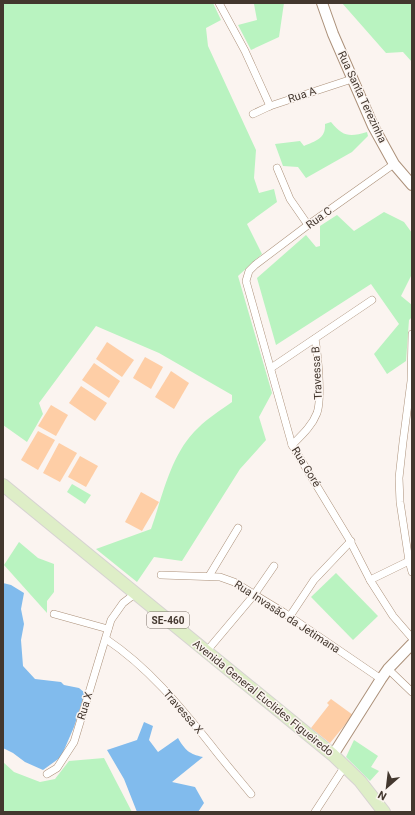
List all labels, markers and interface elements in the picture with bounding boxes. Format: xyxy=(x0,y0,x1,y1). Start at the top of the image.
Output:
street label: Rua Santa Terezinha xyxy=(335,49,389,145)
street label: Rua A xyxy=(286,84,318,106)
street label: Rua C xyxy=(304,204,334,232)
street label: Travessa B xyxy=(309,346,325,400)
street label: Rua Goré xyxy=(289,445,323,490)
street label: Rua Invasão da Jetimana xyxy=(232,578,342,656)
road number: SE-460 xyxy=(147,612,189,628)
street label: Avenida General Euclides Figueiredo xyxy=(190,637,336,759)
street label: Travessa X xyxy=(160,687,206,737)
street label: Rua X xyxy=(75,690,95,722)
north arrow xyxy=(367,767,407,807)
text: N xyxy=(376,788,389,803)

